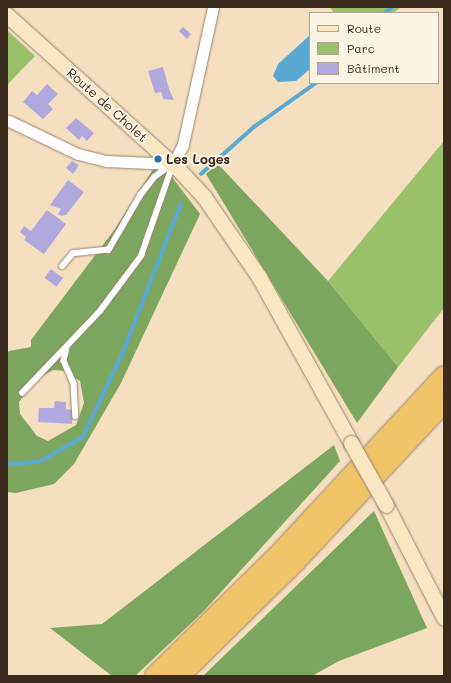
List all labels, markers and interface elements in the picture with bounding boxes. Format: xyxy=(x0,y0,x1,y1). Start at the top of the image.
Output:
legend xyxy=(309,12,439,84)
text: Route xyxy=(347,20,381,36)
text: Parc xyxy=(347,40,375,56)
text: Bâtiment xyxy=(347,60,400,76)
street label: Route de Cholet xyxy=(64,65,150,145)
place label: Les Loges xyxy=(166,151,230,167)
marker: Les Loges xyxy=(153,154,163,164)

